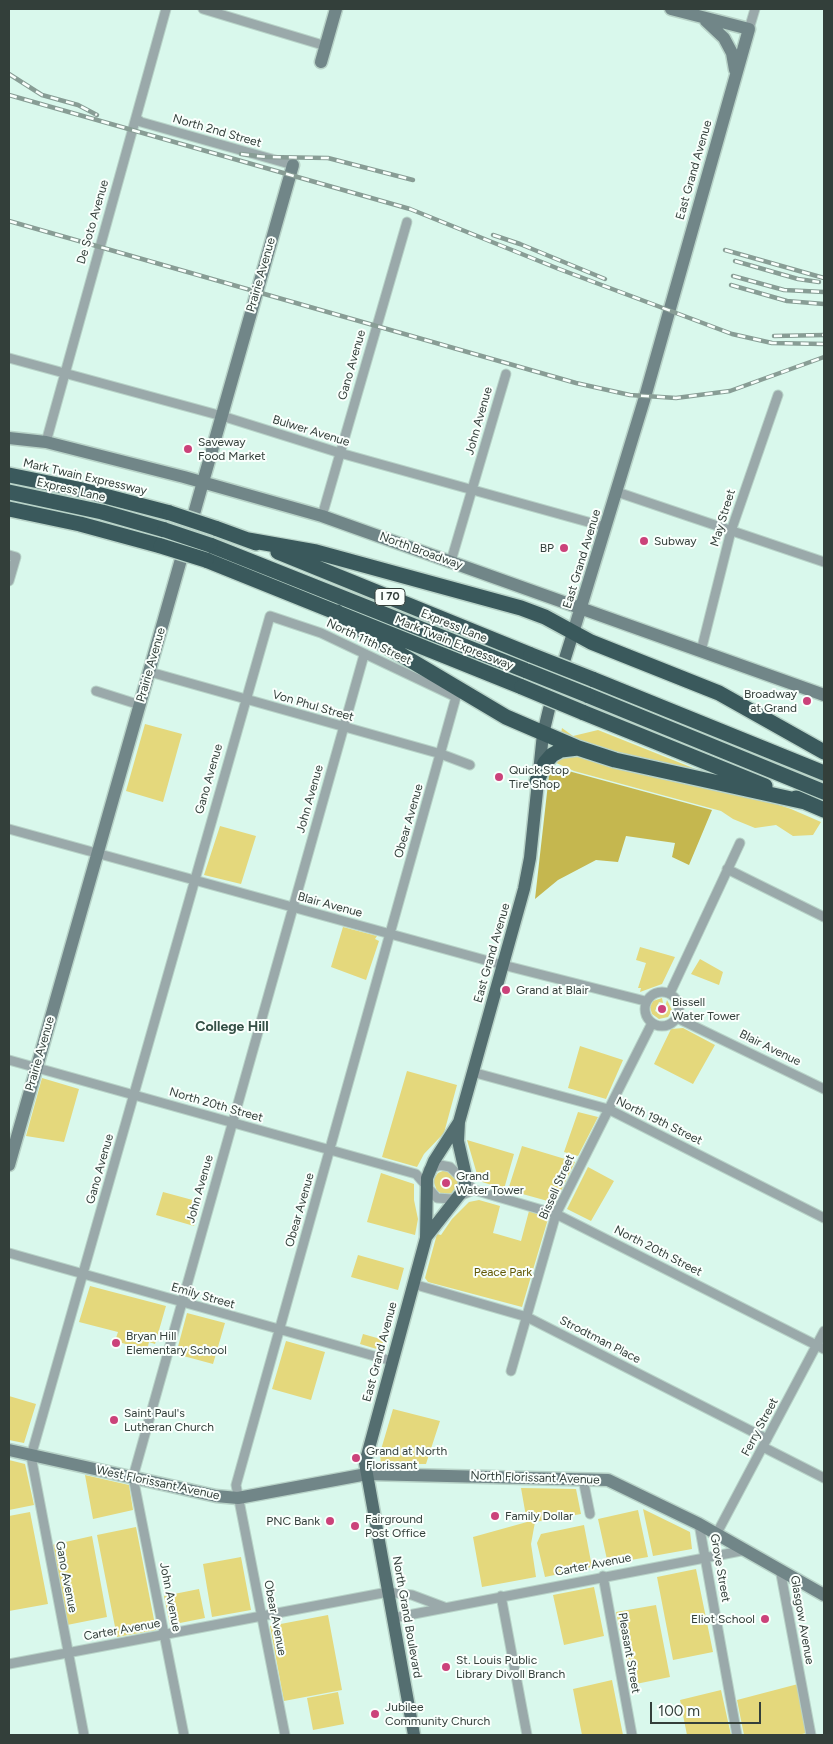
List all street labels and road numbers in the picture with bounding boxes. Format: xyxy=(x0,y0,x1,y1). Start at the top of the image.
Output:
street label: North 2nd Street xyxy=(171,111,263,151)
street label: East Grand Avenue xyxy=(673,119,715,221)
street label: De Soto Avenue xyxy=(74,178,112,266)
street label: Prairie Avenue xyxy=(243,236,279,314)
street label: Gano Avenue xyxy=(335,328,369,402)
street label: John Avenue xyxy=(462,385,496,457)
street label: Bulwer Avenue xyxy=(271,412,351,450)
street label: Mark Twain Expressway xyxy=(22,456,148,498)
street label: Express Lane xyxy=(35,475,107,505)
street label: May Street xyxy=(707,488,739,548)
street label: East Grand Avenue xyxy=(560,508,604,610)
street label: North Broadway xyxy=(377,529,465,573)
road number: I 70 xyxy=(375,588,405,606)
street label: Express Lane xyxy=(419,606,489,646)
street label: Mark Twain Expressway xyxy=(393,613,515,673)
street label: North 11th Street xyxy=(324,616,414,668)
street label: Prairie Avenue xyxy=(133,626,169,704)
street label: Von Phul Street xyxy=(271,688,355,724)
street label: Gano Avenue xyxy=(192,742,226,816)
street label: John Avenue xyxy=(293,763,327,835)
street label: Obear Avenue xyxy=(392,782,426,860)
street label: Blair Avenue xyxy=(296,889,364,921)
street label: East Grand Avenue xyxy=(471,902,513,1004)
street label: Prairie Avenue xyxy=(22,1015,58,1093)
street label: Blair Avenue xyxy=(737,1027,803,1069)
street label: North 20th Street xyxy=(168,1085,264,1125)
street label: North 19th Street xyxy=(614,1094,704,1148)
street label: Gano Avenue xyxy=(83,1132,117,1206)
street label: Bissell Street xyxy=(536,1152,578,1222)
street label: John Avenue xyxy=(183,1153,217,1225)
street label: Obear Avenue xyxy=(283,1171,317,1249)
street label: North 20th Street xyxy=(612,1223,704,1279)
street label: Emily Street xyxy=(169,1280,237,1312)
street label: East Grand Avenue xyxy=(360,1300,400,1404)
street label: Strodtman Place xyxy=(557,1313,643,1367)
street label: Ferry Street xyxy=(739,1395,781,1459)
street label: West Florissant Avenue xyxy=(95,1463,221,1503)
street label: North Florissant Avenue xyxy=(470,1469,600,1487)
street label: Grove Street xyxy=(707,1533,733,1603)
street label: Gano Avenue xyxy=(52,1540,80,1614)
street label: Carter Avenue xyxy=(554,1551,632,1579)
street label: North Grand Boulevard xyxy=(389,1555,425,1679)
street label: John Avenue xyxy=(156,1561,184,1633)
street label: Glasgow Avenue xyxy=(787,1574,817,1666)
street label: Obear Avenue xyxy=(261,1579,289,1657)
street label: Pleasant Street xyxy=(615,1611,643,1695)
street label: Carter Avenue xyxy=(83,1616,161,1644)

